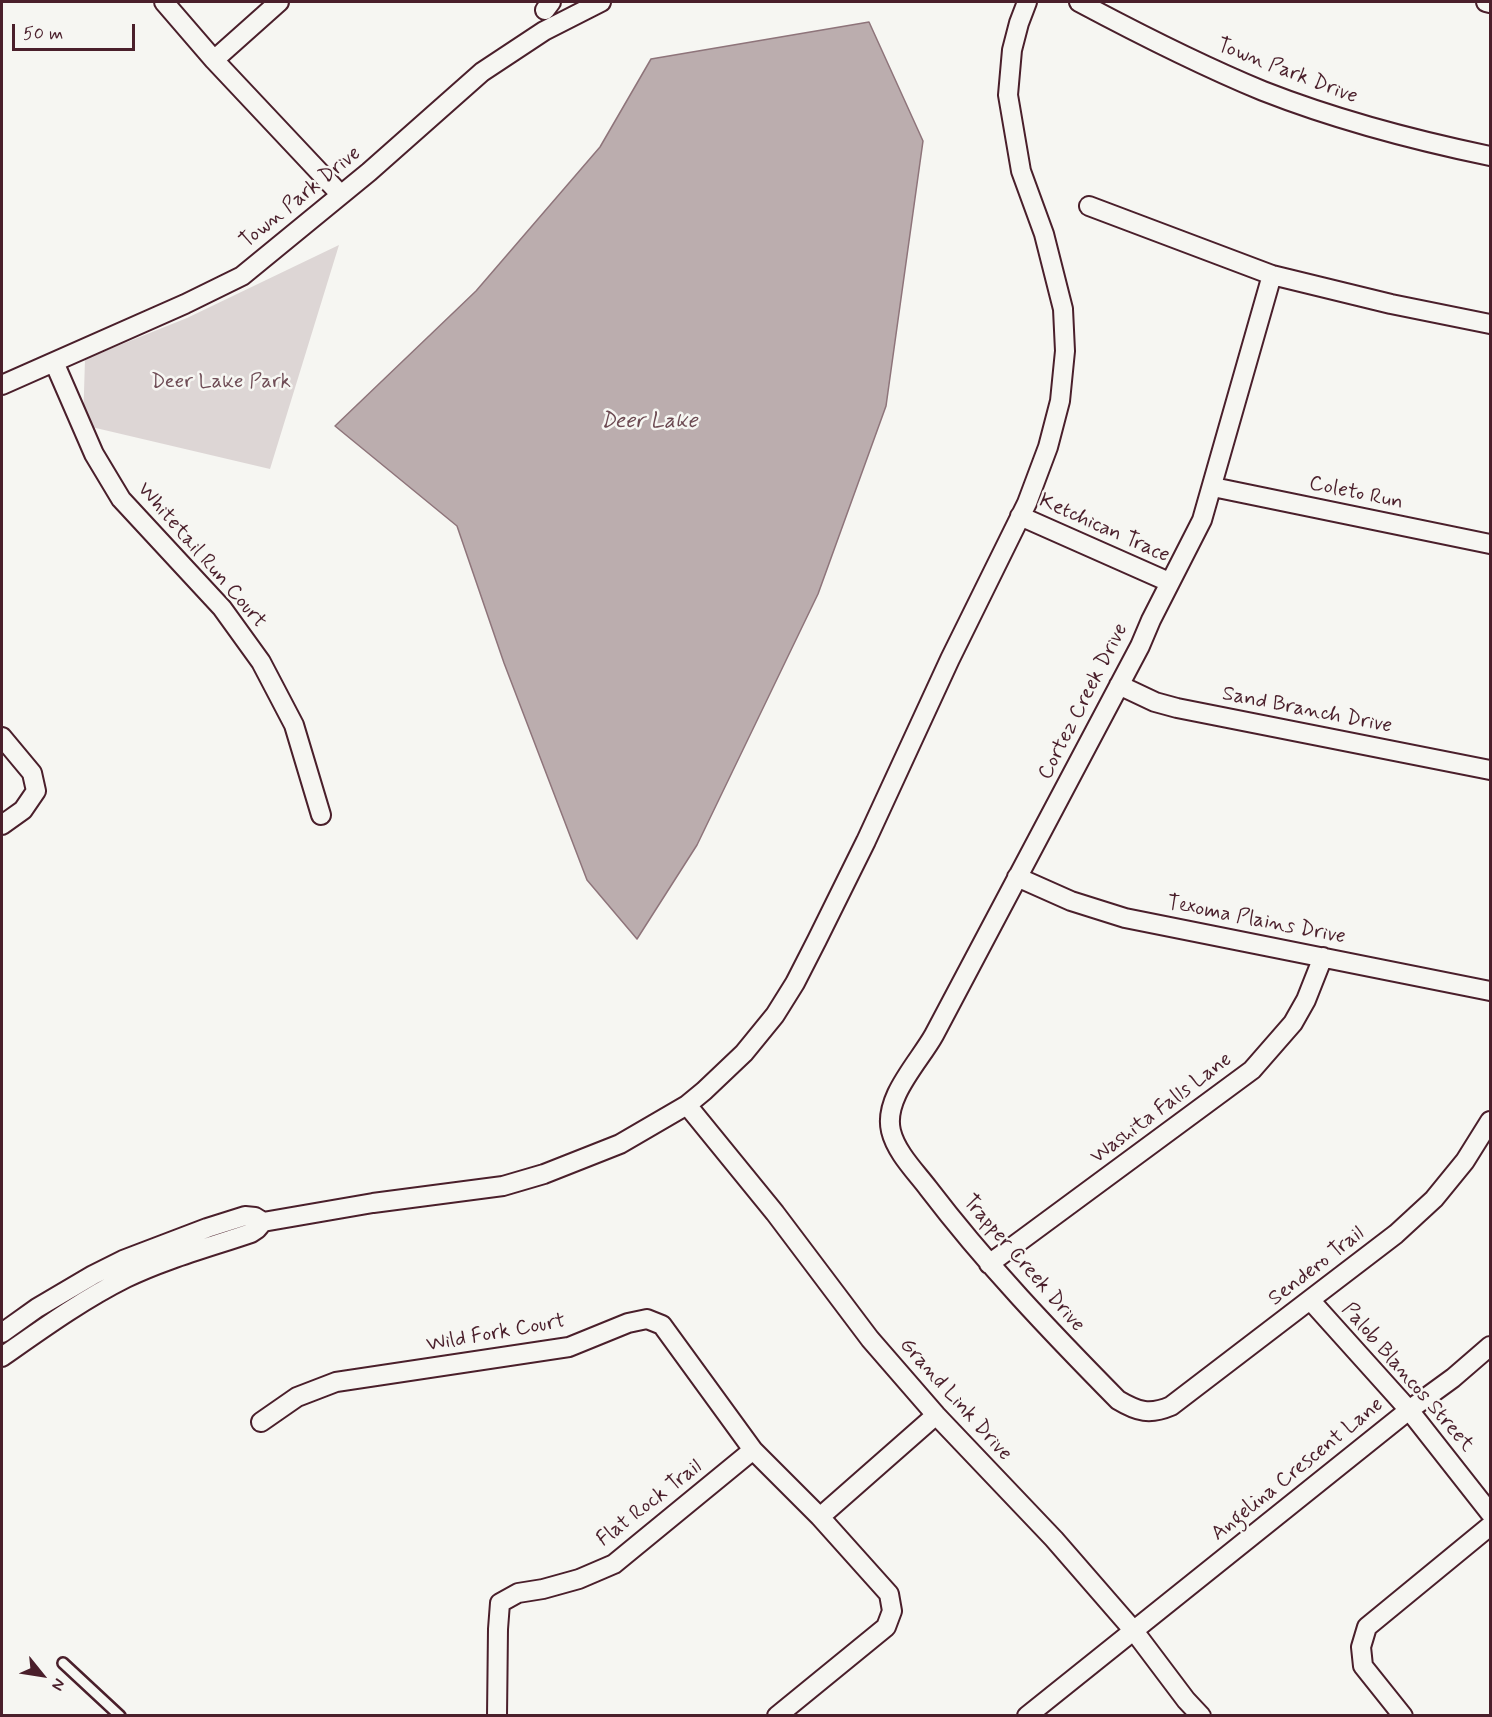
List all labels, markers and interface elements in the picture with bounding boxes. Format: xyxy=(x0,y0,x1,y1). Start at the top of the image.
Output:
scale bar xyxy=(15,12,138,50)
text: 50 m xyxy=(23,22,63,46)
street label: Town Park Drive xyxy=(1213,34,1361,110)
street label: Town Park Drive xyxy=(235,141,367,255)
park label: Deer Lake Park xyxy=(151,370,291,396)
water label: Deer Lake xyxy=(600,409,698,435)
street label: Coleto Run xyxy=(1307,472,1405,516)
street label: Whitetail Run Court xyxy=(131,478,271,634)
street label: Ketchican Trace xyxy=(1035,489,1173,569)
street label: Cortez Creek Drive xyxy=(1034,619,1134,785)
street label: Sand Branch Drive xyxy=(1220,682,1394,740)
street label: Texoma Plains Drive xyxy=(1164,891,1348,951)
street label: Washita Falls Lane xyxy=(1086,1048,1238,1170)
street label: Trapper Creek Drive xyxy=(956,1190,1090,1338)
street label: Sendero Trail xyxy=(1264,1222,1370,1312)
street label: Palob Blancos Street xyxy=(1335,1298,1479,1458)
street label: Wild Fork Court xyxy=(424,1309,568,1359)
street label: Grand Link Drive xyxy=(893,1333,1017,1467)
street label: Angelina Crescent Lane xyxy=(1207,1393,1389,1547)
street label: Flat Rock Trail xyxy=(592,1455,708,1553)
north arrow xyxy=(12,1645,72,1705)
text: N xyxy=(46,1674,70,1694)

